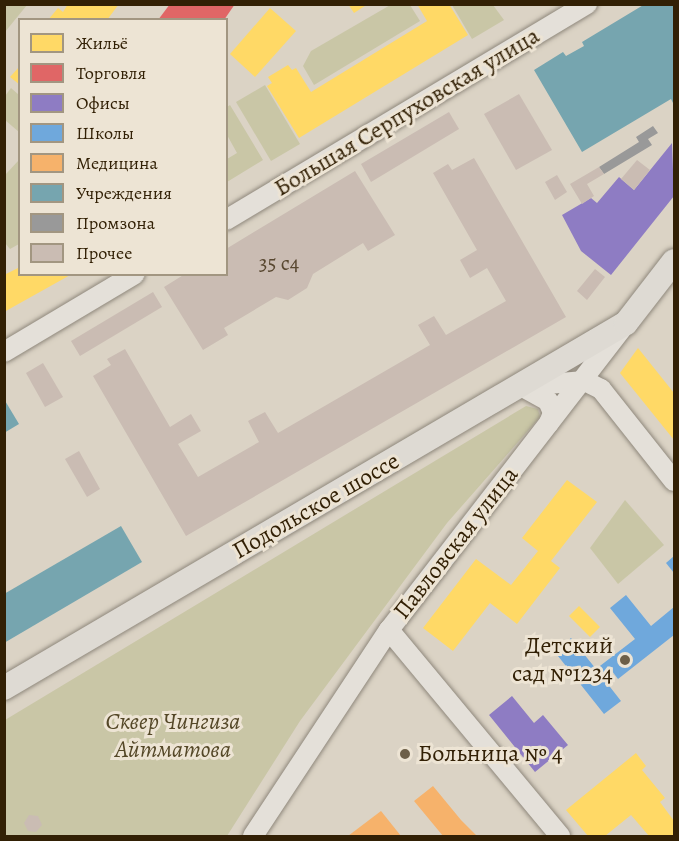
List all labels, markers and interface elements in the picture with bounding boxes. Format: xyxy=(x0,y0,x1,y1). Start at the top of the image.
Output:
legend xyxy=(18,18,228,276)
street label: Большая Серпуховская улица xyxy=(269,21,545,203)
text: Жильё xyxy=(76,31,128,55)
text: Торговля xyxy=(76,61,146,85)
text: Офисы xyxy=(76,91,130,115)
text: Школы xyxy=(76,121,134,145)
text: Медицина xyxy=(76,151,158,175)
text: Учреждения xyxy=(76,181,172,205)
text: Промзона xyxy=(76,211,155,235)
text: Прочее xyxy=(76,241,132,265)
house number: 35 с4 xyxy=(259,250,299,276)
street label: Подольское шоссе xyxy=(227,447,405,565)
street label: Павловская улица xyxy=(388,461,524,625)
place label: Детский сад №1234 xyxy=(512,632,613,688)
marker: Детский сад №1234 xyxy=(618,653,632,667)
park label: Сквер Чингиза Айтматова xyxy=(106,708,240,764)
place label: Больница № 4 xyxy=(418,740,563,768)
marker: Больница № 4 xyxy=(396,745,414,763)

